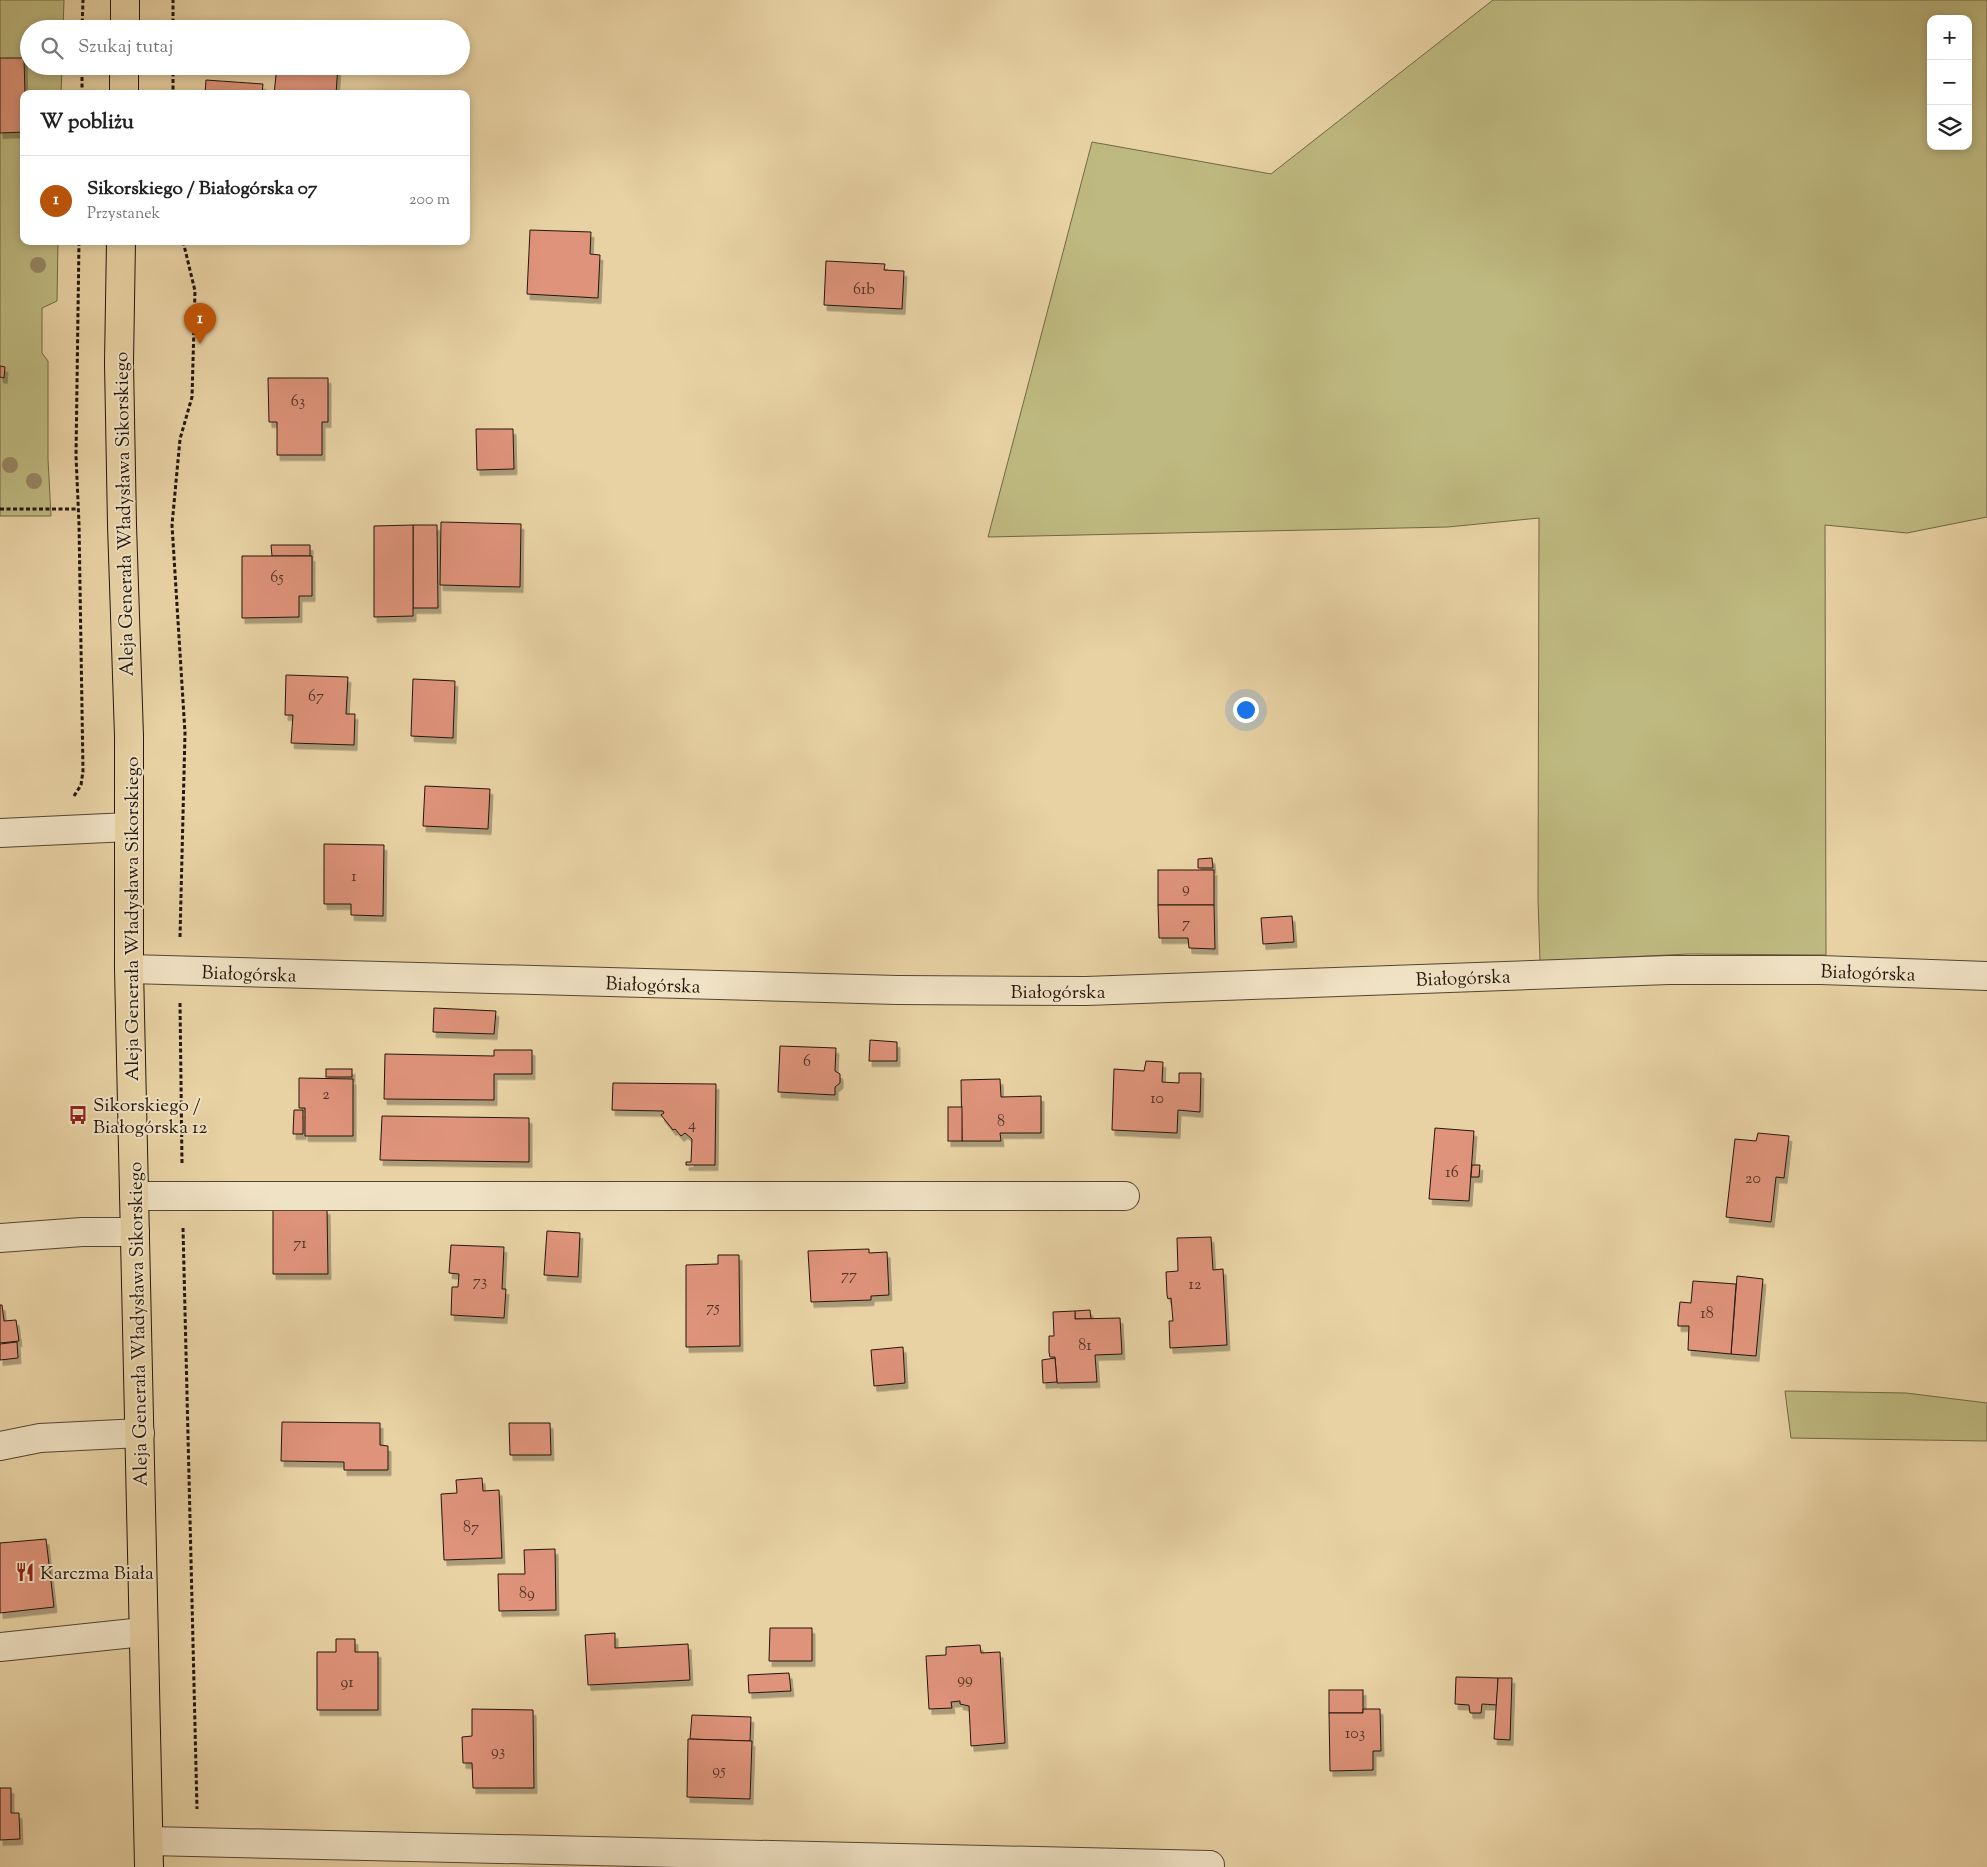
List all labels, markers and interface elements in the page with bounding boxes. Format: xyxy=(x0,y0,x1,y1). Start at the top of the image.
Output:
map controls xyxy=(1927,15,1972,150)
button: + xyxy=(1927,15,1972,60)
search box xyxy=(20,20,470,75)
icon: search xyxy=(38,34,66,62)
text: Szukaj tutaj xyxy=(78,34,173,61)
button: − xyxy=(1927,60,1972,105)
button: layers xyxy=(1927,105,1972,150)
text: W pobliżu xyxy=(40,108,134,138)
text: Sikorskiego / Białogórska 07 xyxy=(87,176,317,203)
text: 1 xyxy=(53,189,59,212)
text: 200 m xyxy=(409,189,450,212)
text: Przystanek xyxy=(87,203,160,226)
house number: 61b xyxy=(853,279,875,302)
pin: 1 xyxy=(184,303,216,344)
street label: Aleja Generała Władysława Sikorskiego xyxy=(109,351,142,676)
house number: 63 xyxy=(291,391,305,414)
house number: 65 xyxy=(270,567,284,590)
house number: 67 xyxy=(308,686,324,709)
your location xyxy=(1233,697,1259,723)
street label: Aleja Generała Władysława Sikorskiego xyxy=(120,757,147,1081)
house number: 1 xyxy=(351,866,357,889)
house number: 9 xyxy=(1182,878,1190,901)
house number: 7 xyxy=(1182,913,1190,936)
street label: Białogórska xyxy=(1820,959,1916,990)
street label: Białogórska xyxy=(201,960,297,991)
street label: Białogórska xyxy=(1415,964,1511,995)
street label: Białogórska xyxy=(605,971,701,1002)
street label: Białogórska xyxy=(1011,980,1106,1007)
house number: 6 xyxy=(803,1051,811,1074)
house number: 2 xyxy=(322,1084,330,1107)
house number: 10 xyxy=(1150,1088,1164,1111)
place label: Sikorskiego / Białogórska 12 xyxy=(93,1093,207,1142)
bus stop icon: Sikorskiego / Białogórska 12 xyxy=(67,1104,89,1126)
house number: 8 xyxy=(997,1111,1005,1134)
house number: 4 xyxy=(688,1114,696,1137)
street label: Aleja Generała Władysława Sikorskiego xyxy=(123,1161,156,1486)
house number: 16 xyxy=(1445,1162,1459,1185)
house number: 20 xyxy=(1745,1168,1761,1191)
house number: 71 xyxy=(293,1233,307,1256)
house number: 77 xyxy=(841,1265,857,1288)
house number: 73 xyxy=(473,1271,487,1294)
house number: 12 xyxy=(1189,1274,1202,1297)
house number: 75 xyxy=(706,1297,720,1320)
house number: 18 xyxy=(1700,1303,1714,1326)
house number: 81 xyxy=(1078,1335,1092,1358)
house number: 87 xyxy=(463,1517,479,1540)
restaurant icon: Karczma Biała xyxy=(14,1561,36,1583)
place label: Karczma Biała xyxy=(40,1561,154,1588)
house number: 89 xyxy=(519,1583,535,1606)
house number: 99 xyxy=(957,1669,973,1692)
house number: 91 xyxy=(340,1672,354,1695)
house number: 103 xyxy=(1345,1723,1365,1746)
house number: 93 xyxy=(491,1741,505,1764)
house number: 95 xyxy=(712,1760,726,1783)

